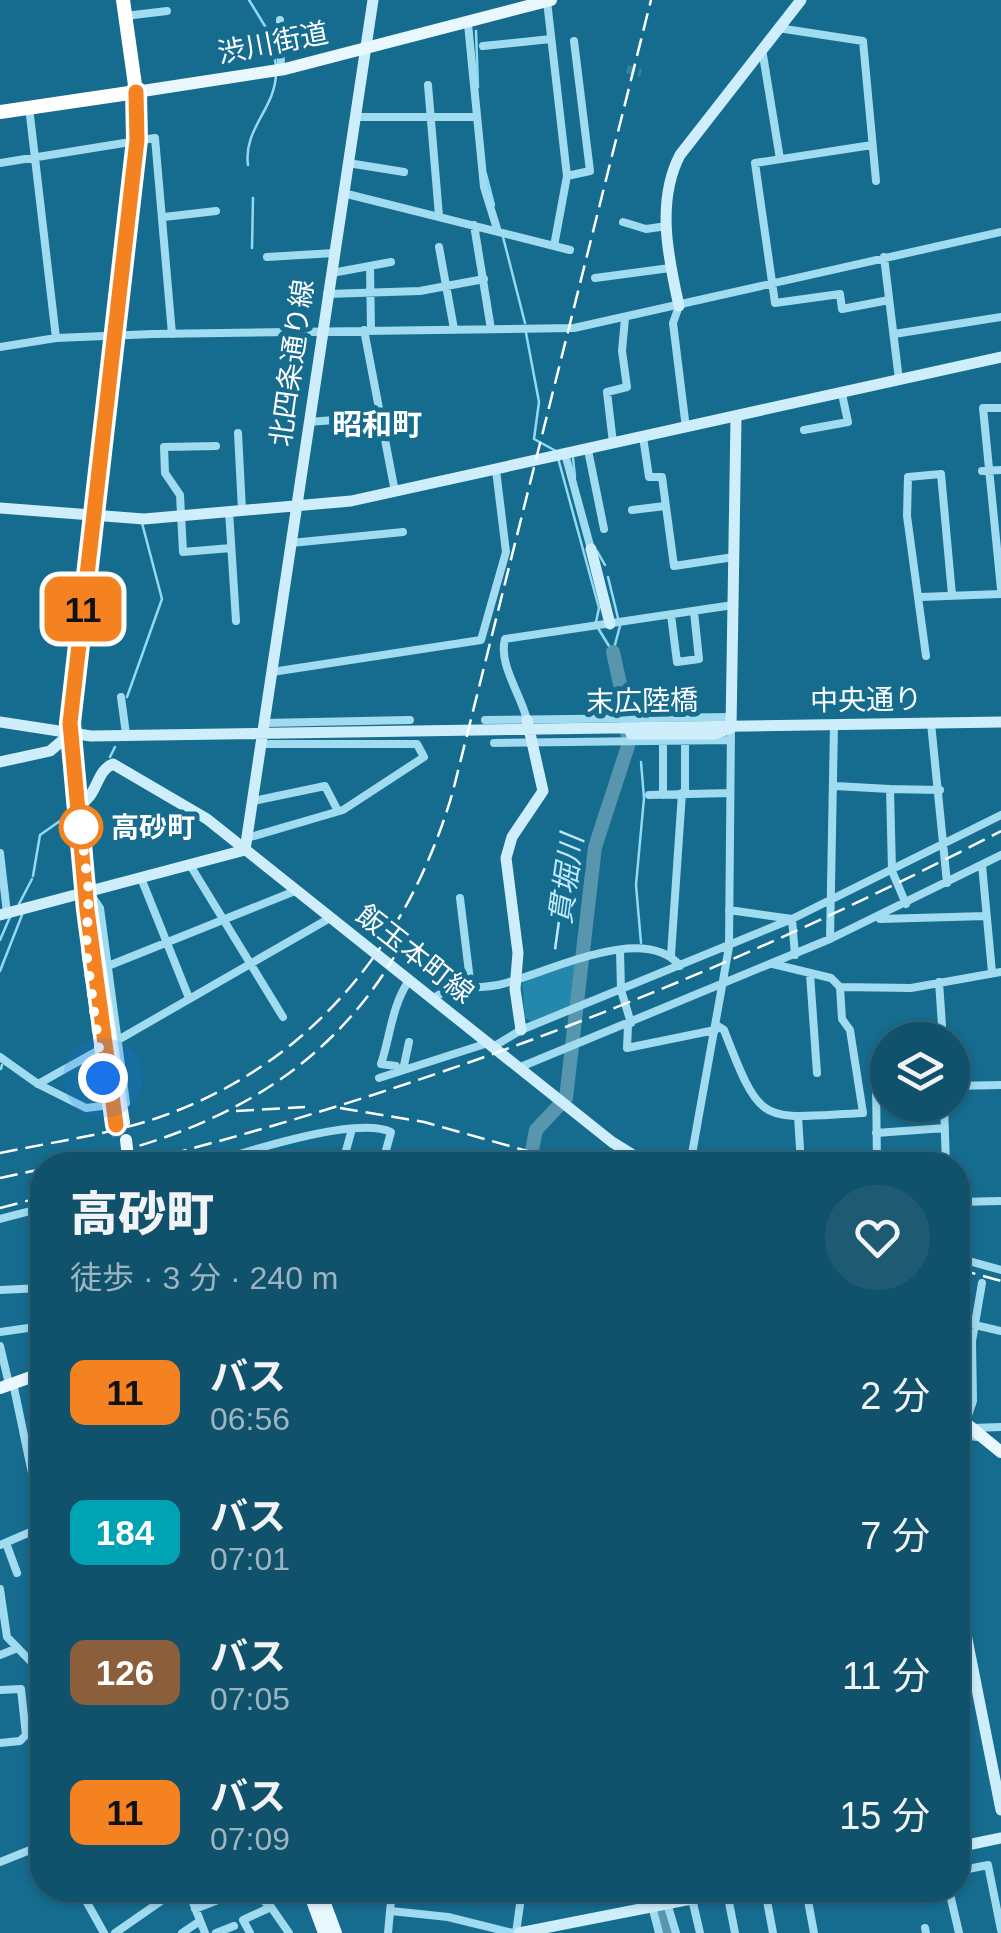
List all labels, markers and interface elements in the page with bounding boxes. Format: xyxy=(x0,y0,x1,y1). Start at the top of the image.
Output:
street label: 渋川街道 xyxy=(215,17,331,69)
street label: 北四条通り線 xyxy=(265,278,319,448)
district label: 昭和町 xyxy=(332,408,422,441)
line badge: 11 xyxy=(38,576,128,642)
text: 11 xyxy=(65,590,102,629)
street label: 中央通り xyxy=(810,684,922,716)
street label: 末広陸橋 xyxy=(586,685,698,717)
marker: 高砂町 xyxy=(60,806,102,848)
place label: 高砂町 xyxy=(111,812,195,843)
water label: 一貫堀川 xyxy=(539,829,589,956)
street label: 飯玉本町線 xyxy=(350,899,480,1009)
map controls xyxy=(870,1022,970,1122)
button: layers xyxy=(870,1022,970,1122)
your location xyxy=(78,1053,128,1103)
button: heart xyxy=(825,1185,930,1290)
text: 高砂町 xyxy=(70,1188,214,1241)
text: 徒歩 · 3 分 · 240 m xyxy=(70,1260,339,1296)
text: バス xyxy=(210,1356,286,1398)
text: 11 xyxy=(107,1373,144,1412)
text: 2 分 xyxy=(860,1375,930,1417)
text: 06:56 xyxy=(210,1401,290,1437)
text: バス xyxy=(210,1496,286,1538)
text: 184 xyxy=(96,1513,154,1552)
text: 7 分 xyxy=(860,1515,930,1557)
text: 07:01 xyxy=(210,1541,290,1577)
text: バス xyxy=(210,1636,286,1678)
text: 126 xyxy=(96,1653,154,1692)
text: 11 分 xyxy=(842,1655,930,1697)
text: 07:05 xyxy=(210,1681,290,1717)
text: バス xyxy=(210,1776,286,1818)
text: 11 xyxy=(107,1793,144,1832)
text: 15 分 xyxy=(839,1795,930,1837)
text: 07:09 xyxy=(210,1821,290,1857)

